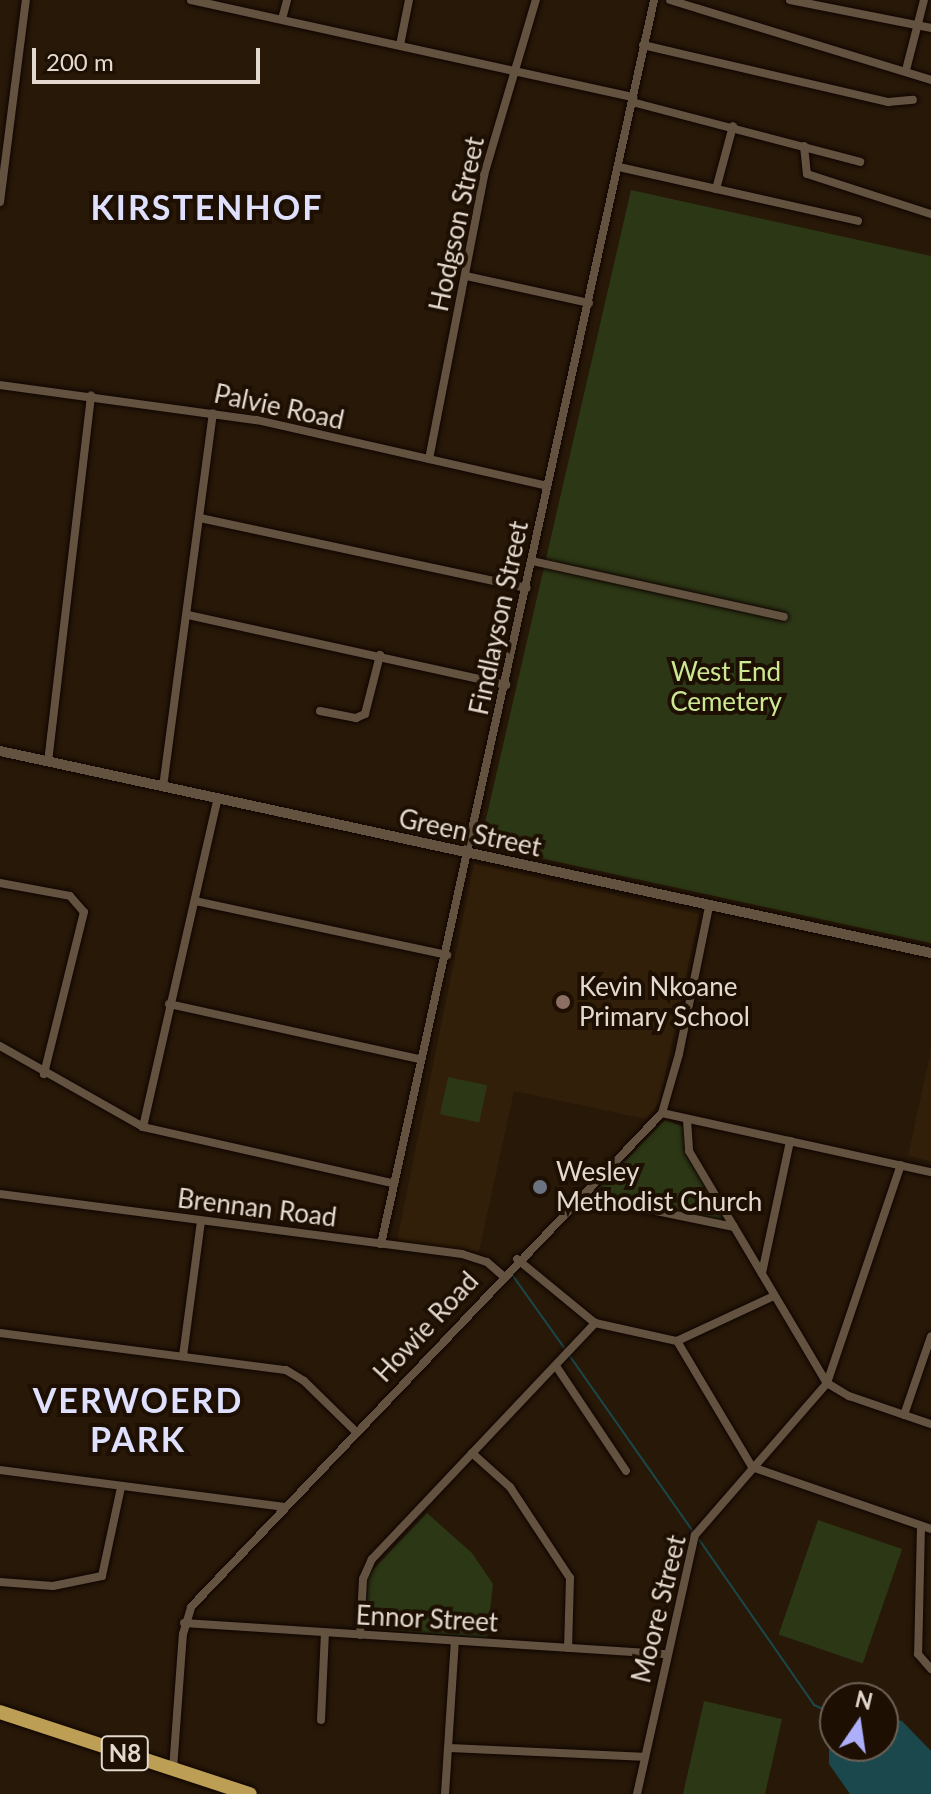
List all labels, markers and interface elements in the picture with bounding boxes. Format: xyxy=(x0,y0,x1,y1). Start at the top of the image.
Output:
scale bar xyxy=(36,32,264,82)
text: 200 m xyxy=(46,47,114,76)
street label: Hodgson Street xyxy=(423,134,491,314)
district label: KIRSTENHOF xyxy=(91,187,323,227)
street label: Palvie Road xyxy=(211,378,347,436)
street label: Findlayson Street xyxy=(463,518,535,718)
park label: West End Cemetery xyxy=(670,656,782,718)
street label: Green Street xyxy=(396,803,544,863)
place label: Kevin Nkoane Primary School xyxy=(579,971,750,1032)
marker: Kevin Nkoane Primary School xyxy=(554,993,572,1011)
place label: Wesley Methodist Church xyxy=(556,1156,762,1218)
marker: Wesley Methodist Church xyxy=(531,1178,549,1196)
street label: Brennan Road xyxy=(176,1183,338,1233)
street label: Howie Road xyxy=(367,1266,485,1388)
district label: VERWOERD PARK xyxy=(33,1379,243,1458)
street label: Moore Street xyxy=(626,1532,692,1686)
street label: Ennor Street xyxy=(355,1600,499,1638)
north arrow xyxy=(819,1682,899,1762)
text: N xyxy=(853,1685,875,1715)
road number: N8 xyxy=(99,1733,151,1773)

